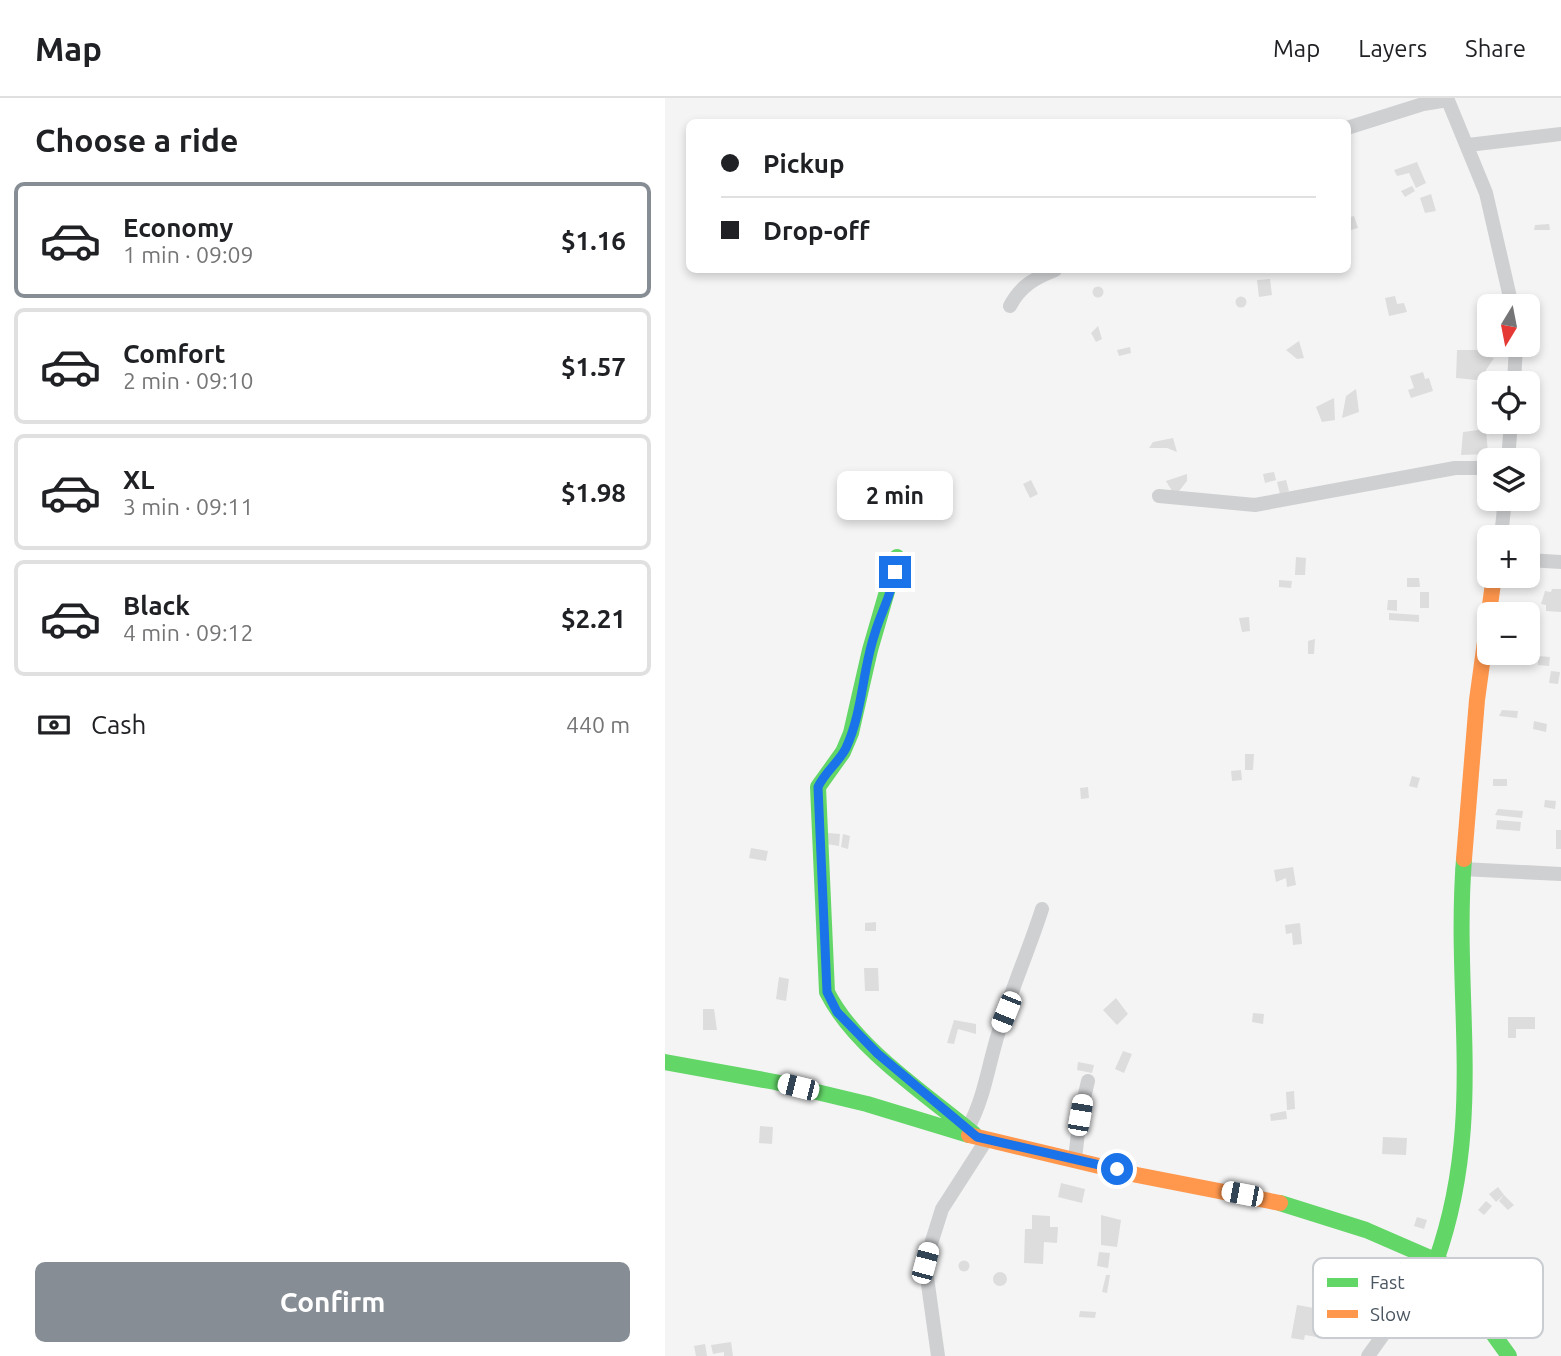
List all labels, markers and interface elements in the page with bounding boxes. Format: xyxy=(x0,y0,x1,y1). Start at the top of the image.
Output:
text: Map xyxy=(35,30,102,67)
text: Map xyxy=(1273,35,1320,62)
text: Layers xyxy=(1358,35,1427,62)
text: Share xyxy=(1465,35,1526,62)
text: Choose a ride xyxy=(35,122,238,158)
text: Pickup xyxy=(763,149,845,178)
icon: car xyxy=(39,209,102,272)
text: Economy xyxy=(123,213,233,242)
text: Drop-off xyxy=(763,216,870,245)
text: $1.16 xyxy=(561,226,626,255)
text: 1 min · 09:09 xyxy=(123,242,254,267)
north arrow xyxy=(1477,294,1540,357)
map controls xyxy=(1477,294,1540,665)
icon: car xyxy=(39,335,102,398)
text: Comfort xyxy=(123,339,226,368)
text: $1.57 xyxy=(561,352,626,381)
text: 2 min · 09:10 xyxy=(123,368,254,393)
button: locate xyxy=(1477,371,1540,434)
button: layers xyxy=(1477,448,1540,511)
icon: car xyxy=(39,461,102,524)
text: XL xyxy=(123,465,154,494)
callout: 2 min xyxy=(837,470,953,519)
text: $1.98 xyxy=(561,478,626,507)
text: 2 min xyxy=(866,483,924,508)
text: 3 min · 09:11 xyxy=(123,494,254,519)
button: + xyxy=(1477,525,1540,588)
route end xyxy=(879,556,911,588)
icon: car xyxy=(39,587,102,650)
text: Black xyxy=(123,591,190,620)
button: − xyxy=(1477,602,1540,665)
text: $2.21 xyxy=(561,604,626,633)
text: 4 min · 09:12 xyxy=(123,620,254,645)
icon: cash xyxy=(35,706,73,744)
text: Cash xyxy=(91,710,146,739)
text: 440 m xyxy=(566,712,630,737)
car xyxy=(989,989,1024,1035)
car xyxy=(776,1072,821,1102)
car xyxy=(1067,1092,1094,1138)
route start xyxy=(1101,1153,1133,1185)
car xyxy=(1220,1180,1265,1208)
car xyxy=(910,1240,941,1286)
legend xyxy=(1313,1258,1543,1338)
button: Confirm xyxy=(35,1262,630,1342)
text: Fast xyxy=(1370,1271,1405,1293)
text: Slow xyxy=(1370,1303,1411,1325)

